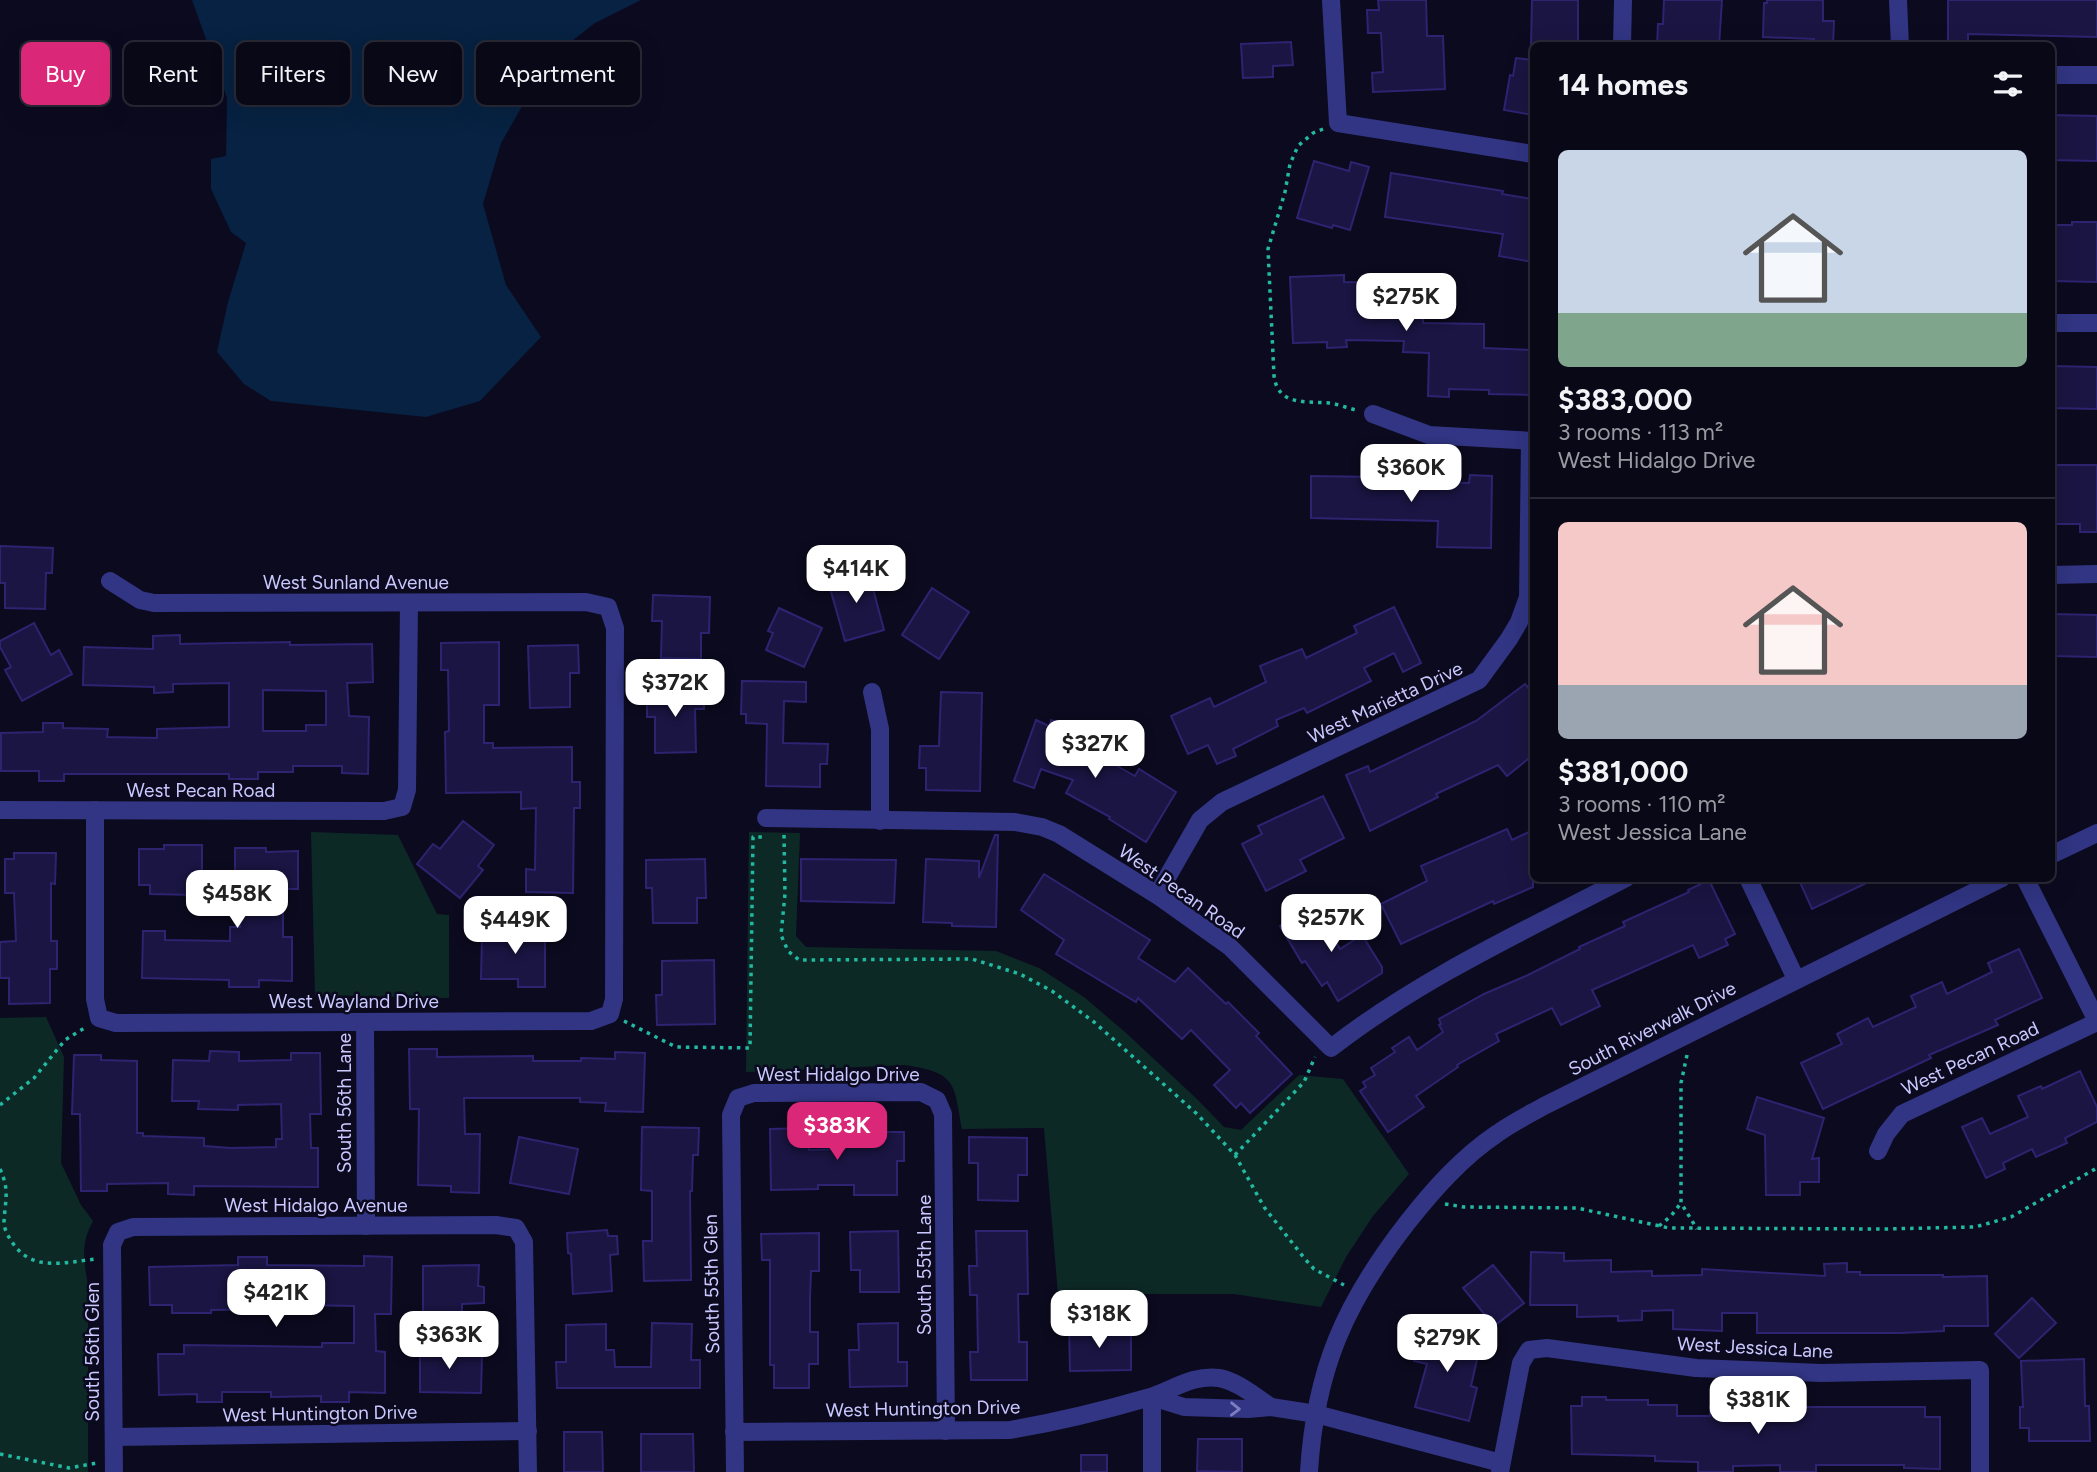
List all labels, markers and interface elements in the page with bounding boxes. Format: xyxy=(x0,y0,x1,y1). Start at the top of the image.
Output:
chip: Buy xyxy=(21,42,110,105)
chip: Rent xyxy=(124,42,222,105)
chip: Filters xyxy=(236,42,350,105)
chip: New xyxy=(364,42,462,105)
chip: Apartment xyxy=(476,42,640,105)
icon: filters xyxy=(1989,65,2027,103)
text: 14 homes xyxy=(1558,66,1688,103)
icon: home xyxy=(1730,195,1856,321)
pin: $275K xyxy=(1357,274,1455,333)
text: $275K xyxy=(1372,282,1440,310)
text: $383,000 xyxy=(1558,381,1692,418)
text: 3 rooms · 113 m² xyxy=(1558,418,1723,446)
pin: $360K xyxy=(1362,444,1460,504)
text: West Hidalgo Drive xyxy=(1558,446,1755,474)
text: $360K xyxy=(1376,453,1446,481)
pin: $414K xyxy=(807,546,905,605)
text: $414K xyxy=(823,554,889,582)
icon: home xyxy=(1730,567,1856,693)
street label: West Sunland Avenue xyxy=(263,571,449,594)
street label: West Marietta Drive xyxy=(1304,656,1466,748)
pin: $372K xyxy=(626,660,724,719)
text: $372K xyxy=(642,668,708,696)
pin: $327K xyxy=(1046,720,1144,780)
text: $327K xyxy=(1062,729,1128,757)
text: $381,000 xyxy=(1558,753,1688,790)
street label: West Pecan Road xyxy=(127,779,275,802)
text: 3 rooms · 110 m² xyxy=(1558,790,1725,818)
text: West Jessica Lane xyxy=(1558,818,1747,846)
street label: West Pecan Road xyxy=(1114,839,1249,943)
pin: $458K xyxy=(188,870,286,930)
text: $458K xyxy=(202,879,272,907)
pin: $257K xyxy=(1282,894,1380,954)
pin: $449K xyxy=(466,897,564,956)
text: $257K xyxy=(1297,903,1365,931)
text: $449K xyxy=(480,905,550,933)
street label: South Riverwalk Drive xyxy=(1565,976,1740,1081)
street label: West Wayland Drive xyxy=(269,990,439,1013)
street label: West Pecan Road xyxy=(1898,1017,2042,1100)
street label: South 56th Lane xyxy=(333,1033,356,1173)
street label: West Hidalgo Drive xyxy=(756,1063,920,1086)
pin: $383K xyxy=(788,1102,886,1162)
text: $383K xyxy=(803,1111,871,1139)
street label: West Hidalgo Avenue xyxy=(224,1194,408,1217)
street label: South 55th Lane xyxy=(913,1195,936,1335)
street label: South 55th Glen xyxy=(699,1214,724,1354)
pin: $421K xyxy=(227,1270,325,1329)
text: $421K xyxy=(243,1278,309,1306)
street label: South 56th Glen xyxy=(81,1282,104,1422)
pin: $318K xyxy=(1050,1290,1148,1350)
text: $318K xyxy=(1067,1299,1131,1327)
pin: $363K xyxy=(400,1312,498,1371)
pin: $279K xyxy=(1398,1314,1496,1374)
text: $363K xyxy=(416,1320,482,1348)
text: $279K xyxy=(1413,1323,1481,1351)
street label: West Jessica Lane xyxy=(1676,1332,1834,1363)
pin: $381K xyxy=(1709,1376,1807,1436)
text: $381K xyxy=(1726,1385,1790,1413)
street label: West Huntington Drive xyxy=(825,1395,1021,1422)
street label: West Huntington Drive xyxy=(222,1400,418,1427)
one-way arrow xyxy=(1230,1401,1241,1416)

